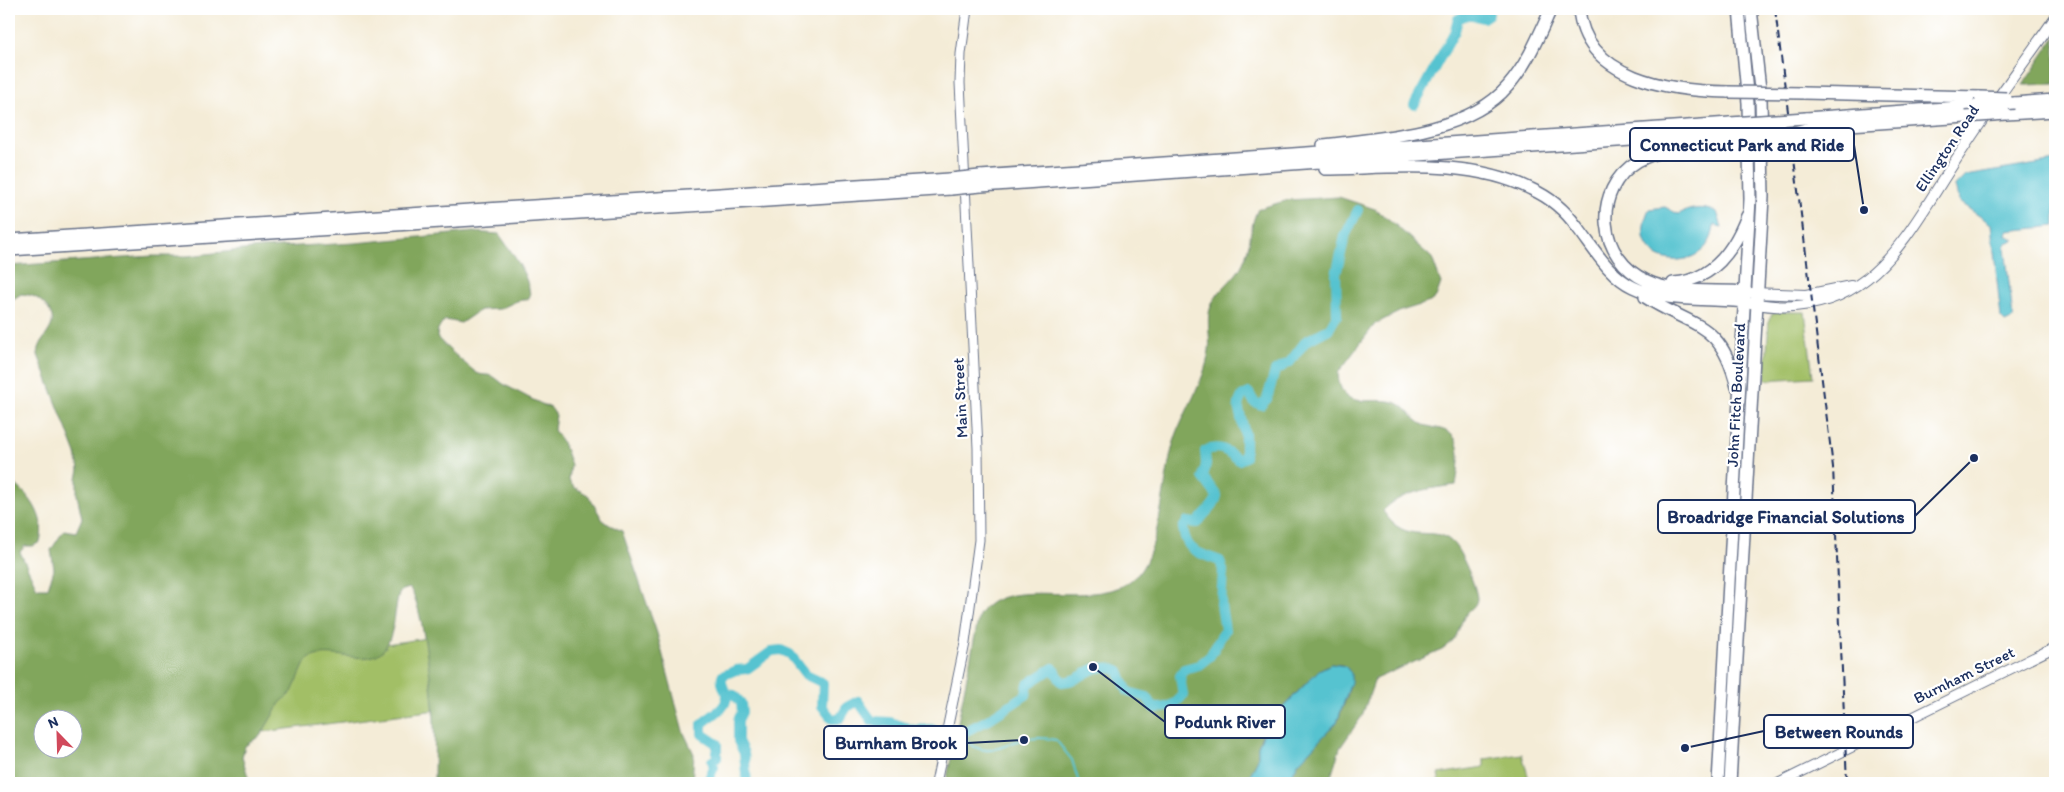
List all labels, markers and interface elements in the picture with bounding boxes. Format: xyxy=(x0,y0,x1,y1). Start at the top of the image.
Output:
street label: Ellington Road xyxy=(1911,101,1983,195)
callout: Connecticut Park and Ride xyxy=(1630,128,1854,161)
text: Connecticut Park and Ride xyxy=(1640,134,1845,156)
street label: John Fitch Boulevard xyxy=(1723,322,1749,467)
street label: Main Street xyxy=(948,357,972,439)
callout: Broadridge Financial Solutions xyxy=(1658,500,1915,533)
text: Broadridge Financial Solutions xyxy=(1667,506,1905,528)
street label: Burnham Street xyxy=(1910,642,2018,708)
callout: Podunk River xyxy=(1165,705,1285,738)
north arrow xyxy=(32,710,82,760)
text: Podunk River xyxy=(1175,711,1277,733)
text: N xyxy=(45,713,61,732)
callout: Between Rounds xyxy=(1764,715,1913,748)
text: Between Rounds xyxy=(1775,721,1903,743)
callout: Burnham Brook xyxy=(824,726,967,759)
text: Burnham Brook xyxy=(835,732,958,754)

